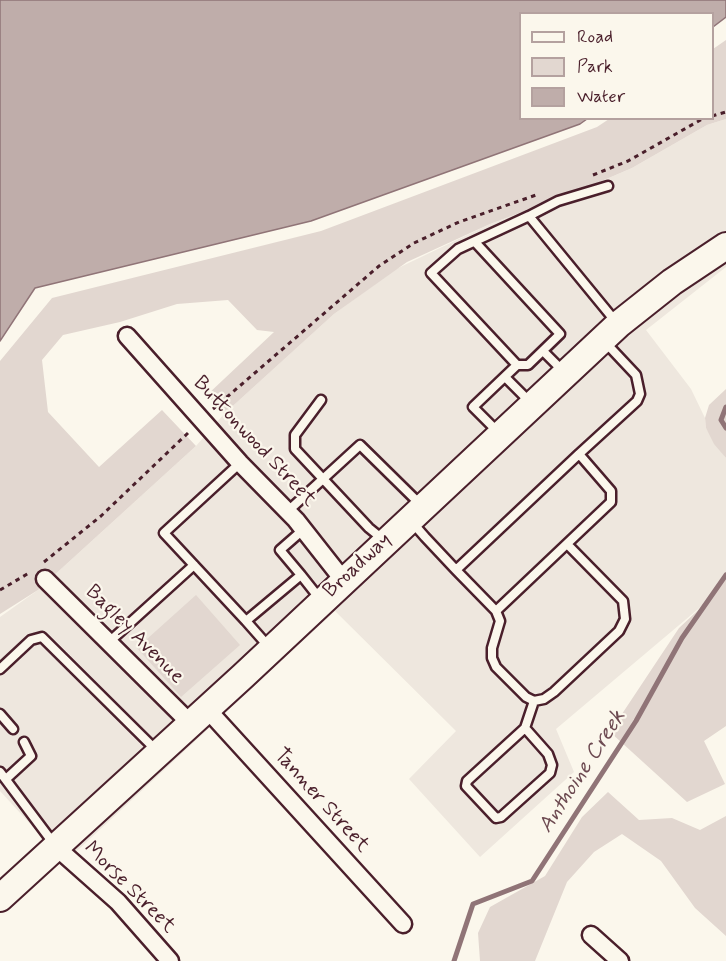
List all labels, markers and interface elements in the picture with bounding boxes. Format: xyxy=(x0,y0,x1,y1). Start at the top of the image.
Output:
legend xyxy=(519,12,714,120)
text: Road xyxy=(577,25,613,49)
text: Park xyxy=(577,55,613,79)
text: Water xyxy=(577,85,625,109)
street label: Buttonwood Street xyxy=(187,371,321,513)
street label: Broadway xyxy=(319,528,397,604)
street label: Bagley Avenue xyxy=(79,580,189,690)
water label: Anthoine Creek xyxy=(534,706,632,838)
street label: Tanner Street xyxy=(268,744,374,858)
street label: Morse Street xyxy=(78,837,180,939)

